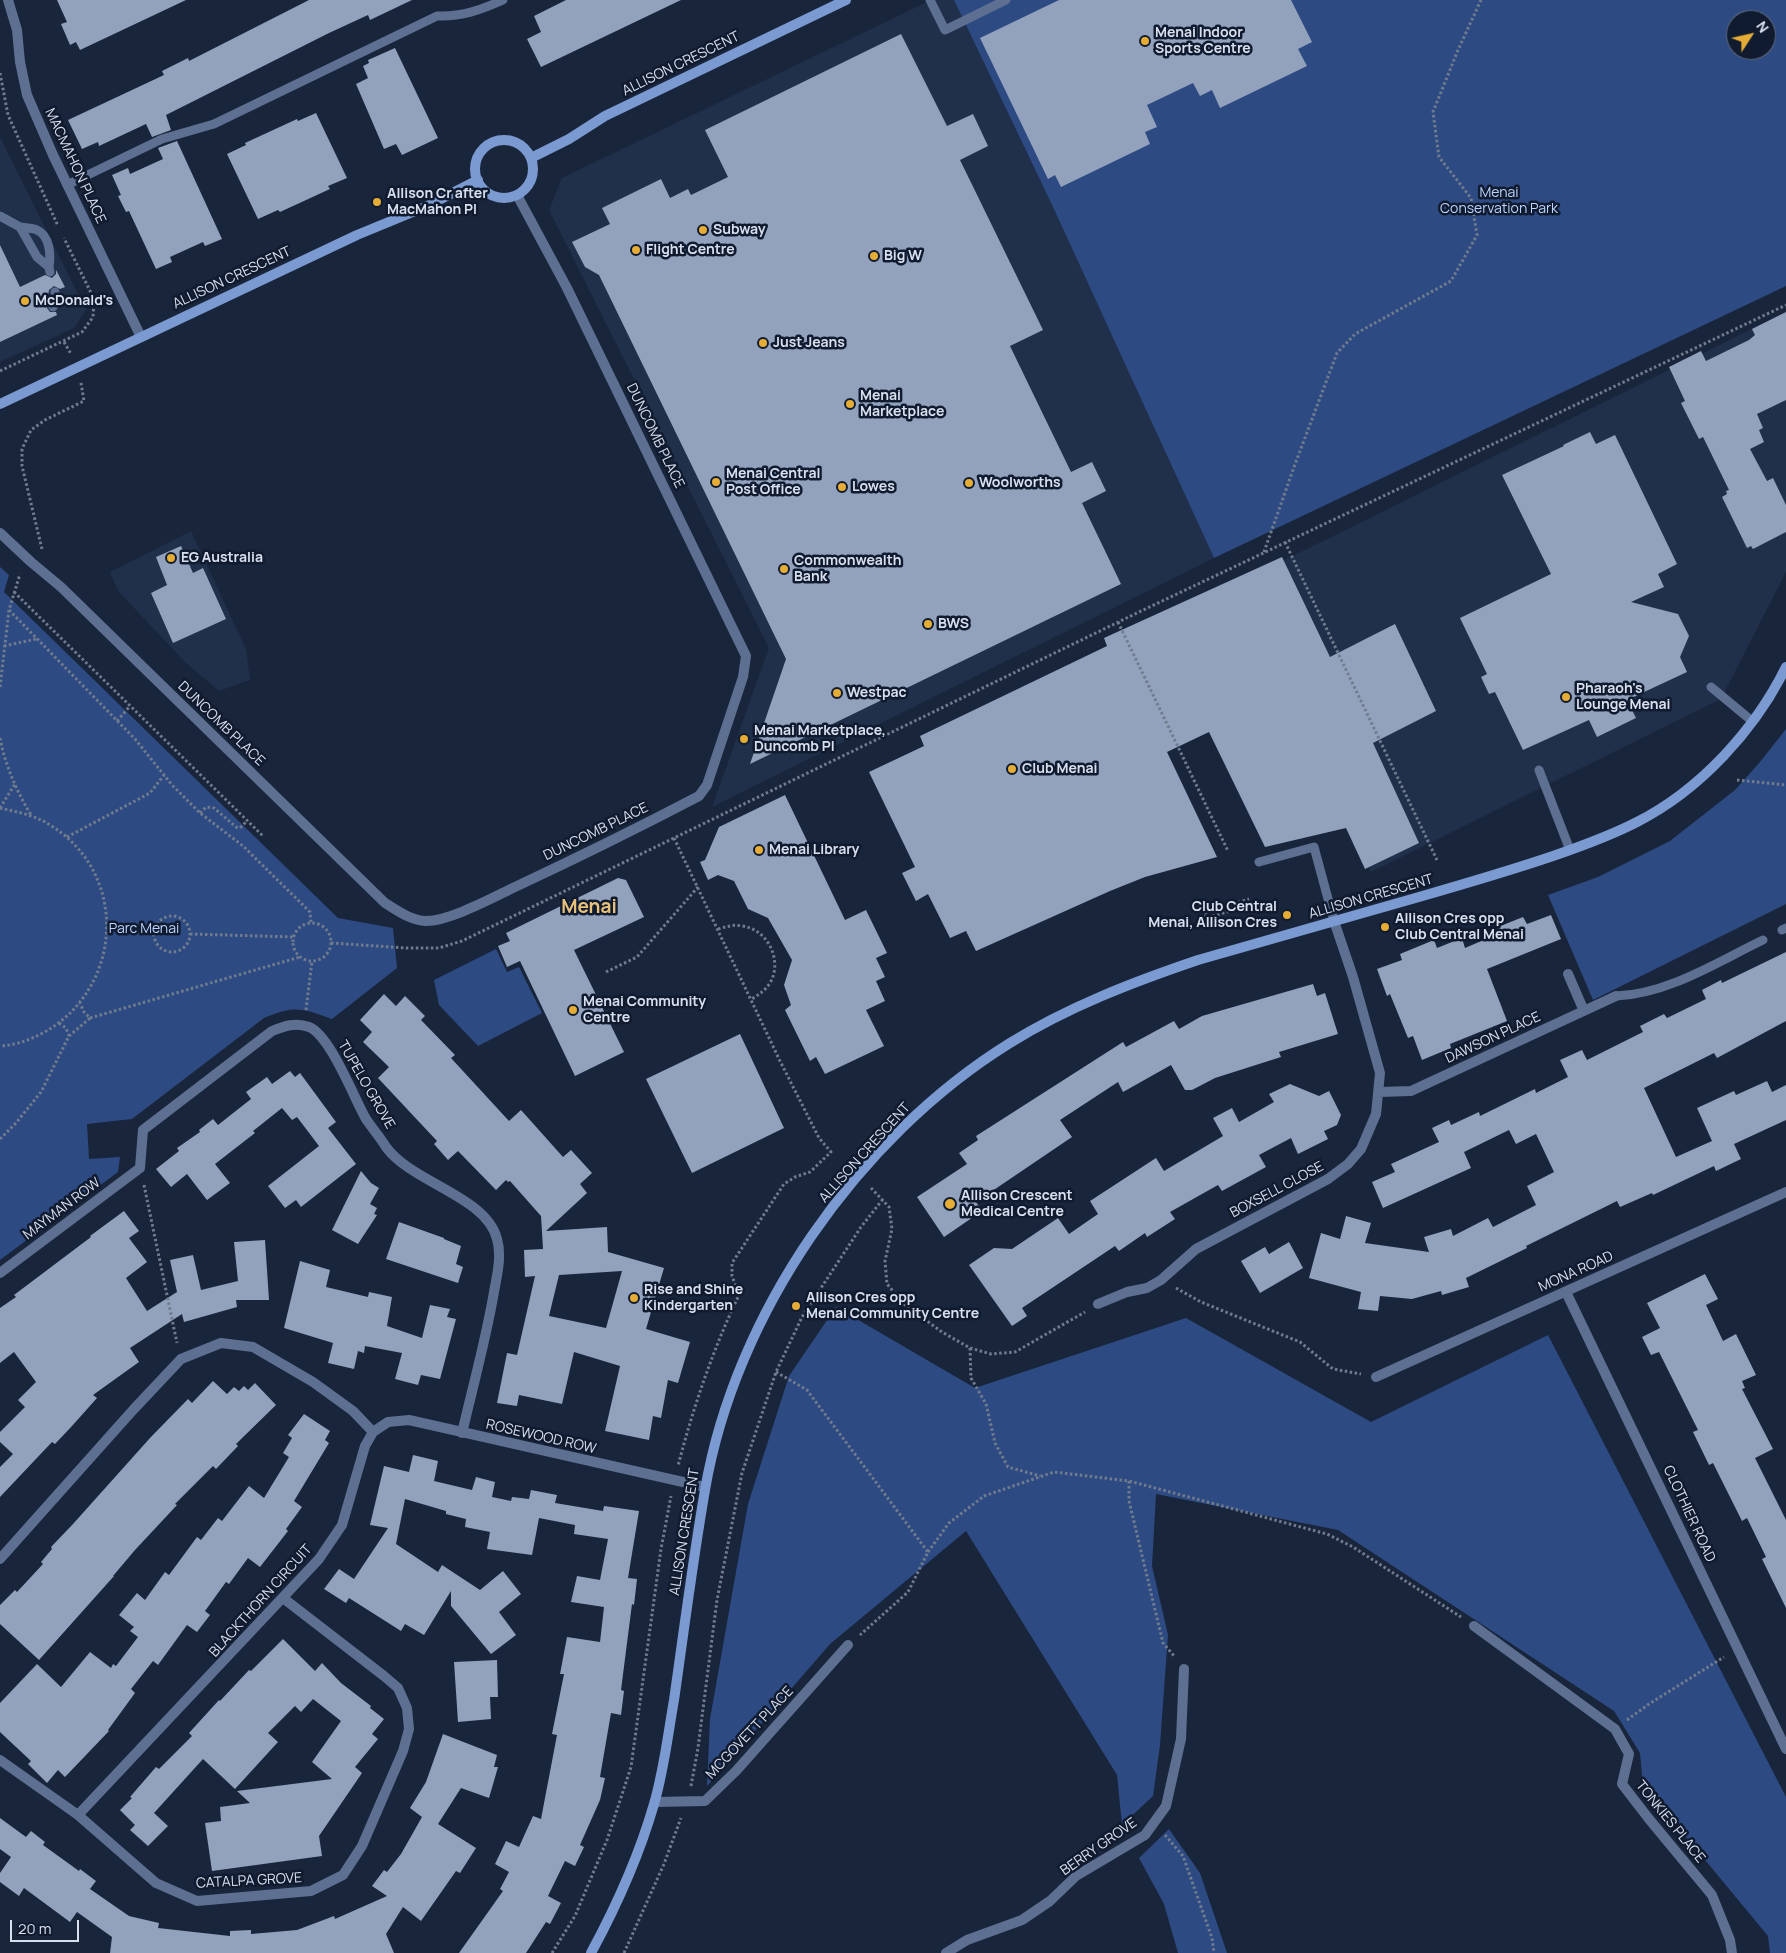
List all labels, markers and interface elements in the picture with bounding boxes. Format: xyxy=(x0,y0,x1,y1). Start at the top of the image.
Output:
north arrow xyxy=(1726,10,1776,60)
text: N xyxy=(1752,17,1774,36)
place label: Menai Indoor Sports Centre xyxy=(1155,25,1251,58)
street label: ALLISON CRESCENT xyxy=(620,28,742,100)
marker: Menai Indoor Sports Centre xyxy=(1139,35,1151,47)
street label: MACMAHON PLACE xyxy=(41,106,109,226)
park label: Menai Conservation Park xyxy=(1440,185,1558,218)
place label: Allison Cr after MacMahon Pl xyxy=(387,186,488,218)
marker: Allison Cr after MacMahon Pl xyxy=(371,196,383,208)
place label: Subway xyxy=(713,222,766,238)
marker: Subway xyxy=(697,224,709,236)
place label: Flight Centre xyxy=(646,242,735,258)
street label: ALLISON CRESCENT xyxy=(170,243,294,313)
marker: Flight Centre xyxy=(630,244,642,256)
place label: Big W xyxy=(884,248,922,264)
marker: Big W xyxy=(868,250,880,262)
place label: McDonald's xyxy=(35,293,113,309)
marker: McDonald's xyxy=(19,295,31,307)
place label: Just Jeans xyxy=(773,335,845,351)
marker: Just Jeans xyxy=(757,337,769,349)
street label: DUNCOMB PLACE xyxy=(622,381,688,491)
place label: Menai Marketplace xyxy=(860,388,944,421)
marker: Menai Marketplace xyxy=(844,398,856,410)
place label: Menai Central Post Office xyxy=(726,466,821,498)
place label: Woolworths xyxy=(979,475,1061,491)
marker: Menai Central Post Office xyxy=(710,476,722,488)
marker: Woolworths xyxy=(963,477,975,489)
place label: Lowes xyxy=(852,479,895,495)
marker: Lowes xyxy=(836,481,848,493)
place label: EG Australia xyxy=(181,550,263,566)
marker: EG Australia xyxy=(165,552,177,564)
place label: Commonwealth Bank xyxy=(794,553,902,586)
marker: Commonwealth Bank xyxy=(778,563,790,575)
place label: BWS xyxy=(938,616,969,632)
marker: BWS xyxy=(922,618,934,630)
street label: DUNCOMB PLACE xyxy=(174,678,268,770)
place label: Pharaoh's Lounge Menai xyxy=(1576,681,1670,714)
place label: Westpac xyxy=(847,685,907,701)
marker: Westpac xyxy=(831,687,843,699)
marker: Pharaoh's Lounge Menai xyxy=(1560,691,1572,703)
place label: Menai Marketplace, Duncomb Pl xyxy=(754,723,886,756)
marker: Menai Marketplace, Duncomb Pl xyxy=(738,733,750,745)
place label: Club Menai xyxy=(1022,761,1097,777)
marker: Club Menai xyxy=(1006,763,1018,775)
street label: DUNCOMB PLACE xyxy=(541,799,651,865)
place label: Menai Library xyxy=(769,842,859,858)
marker: Menai Library xyxy=(753,844,765,856)
street label: ALLISON CRESCENT xyxy=(1307,871,1435,923)
district label: Menai xyxy=(561,897,617,919)
place label: Club Central Menai, Allison Cres xyxy=(1148,899,1277,932)
marker: Club Central Menai, Allison Cres xyxy=(1281,909,1293,921)
place label: Allison Cres opp Club Central Menai xyxy=(1395,911,1524,944)
park label: Parc Menai xyxy=(109,921,179,937)
marker: Allison Cres opp Club Central Menai xyxy=(1379,921,1391,933)
place label: Menai Community Centre xyxy=(583,994,706,1026)
marker: Menai Community Centre xyxy=(567,1004,579,1016)
street label: DAWSON PLACE xyxy=(1443,1009,1543,1067)
street label: TUPELO GROVE xyxy=(334,1038,398,1132)
street label: ALLISON CRESCENT xyxy=(816,1100,914,1206)
street label: BOXSELL CLOSE xyxy=(1227,1158,1327,1222)
street label: MAYMAN ROW xyxy=(20,1175,104,1243)
place label: Allison Crescent Medical Centre xyxy=(961,1188,1073,1220)
marker: Allison Crescent Medical Centre xyxy=(943,1197,957,1211)
street label: MONA ROAD xyxy=(1536,1248,1616,1296)
place label: Rise and Shine Kindergarten xyxy=(644,1282,743,1314)
place label: Allison Cres opp Menai Community Centre xyxy=(806,1290,979,1322)
marker: Rise and Shine Kindergarten xyxy=(628,1292,640,1304)
marker: Allison Cres opp Menai Community Centre xyxy=(790,1300,802,1312)
street label: ROSEWOOD ROW xyxy=(484,1416,598,1458)
street label: CLOTHIER ROAD xyxy=(1659,1463,1719,1565)
street label: ALLISON CRESCENT xyxy=(667,1467,703,1597)
street label: BLACKTHORN CIRCUIT xyxy=(206,1541,316,1661)
street label: MCGOVETT PLACE xyxy=(703,1683,797,1783)
street label: TONKIES PLACE xyxy=(1632,1778,1708,1866)
street label: BERRY GROVE xyxy=(1058,1814,1140,1880)
street label: CATALPA GROVE xyxy=(196,1870,302,1892)
scale bar xyxy=(12,1910,81,1942)
text: 20 m xyxy=(18,1918,51,1939)

